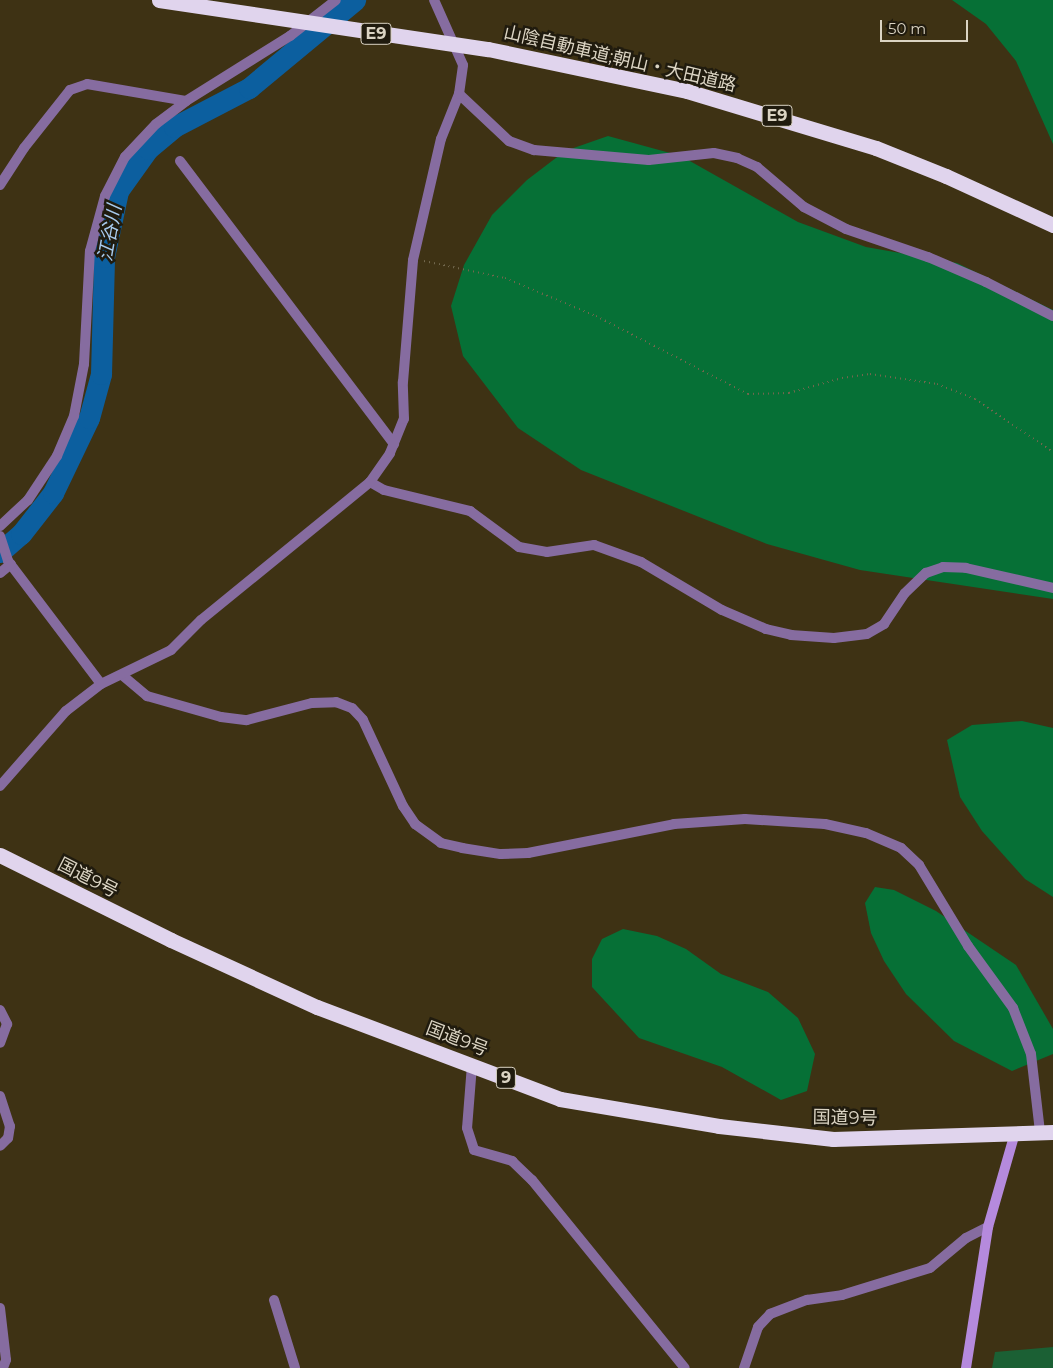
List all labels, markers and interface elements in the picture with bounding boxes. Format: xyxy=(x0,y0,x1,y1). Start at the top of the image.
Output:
scale bar xyxy=(883,10,970,42)
text: 50 m xyxy=(888,19,926,38)
road number: E9 xyxy=(360,20,392,48)
street label: 山陰自動車道;朝山・大田道路 xyxy=(502,22,738,96)
road number: E9 xyxy=(761,102,793,130)
water label: 江谷川 xyxy=(94,203,126,263)
street label: 国道9号 xyxy=(54,854,122,902)
street label: 国道9号 xyxy=(423,1017,491,1061)
road number: 9 xyxy=(495,1064,517,1092)
street label: 国道9号 xyxy=(812,1107,878,1129)

